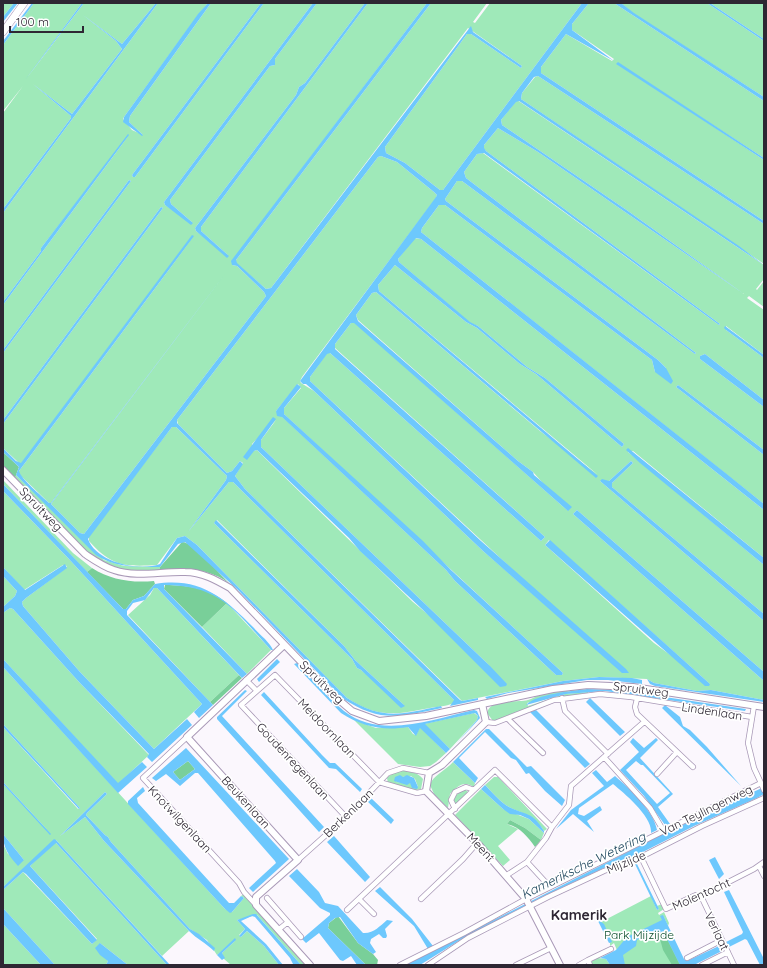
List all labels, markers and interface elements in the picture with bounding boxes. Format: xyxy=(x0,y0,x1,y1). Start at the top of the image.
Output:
scale bar xyxy=(10,8,83,34)
text: 100 m xyxy=(16,14,49,29)
street label: Spruitweg xyxy=(16,484,66,534)
street label: Spruitweg xyxy=(297,657,347,707)
street label: Spruitweg xyxy=(612,678,670,700)
street label: Meidoornlaan xyxy=(295,695,359,761)
street label: Lindenlaan xyxy=(681,699,743,723)
street label: Goudenregenlaan xyxy=(253,719,333,803)
street label: Beukenlaan xyxy=(218,773,274,831)
street label: Van Teylingenweg xyxy=(657,781,755,839)
street label: Knotwilgenlaan xyxy=(145,782,215,856)
street label: Berkenlaan xyxy=(320,786,376,840)
water label: Kameriksche Wetering xyxy=(518,828,649,902)
street label: Meent xyxy=(464,829,498,865)
street label: Mijzijde xyxy=(604,847,648,877)
street label: Molentocht xyxy=(670,875,732,913)
district label: Kamerik xyxy=(551,906,607,924)
street label: Verlaat xyxy=(701,909,733,953)
park label: Park Mijzijde xyxy=(604,927,674,942)

